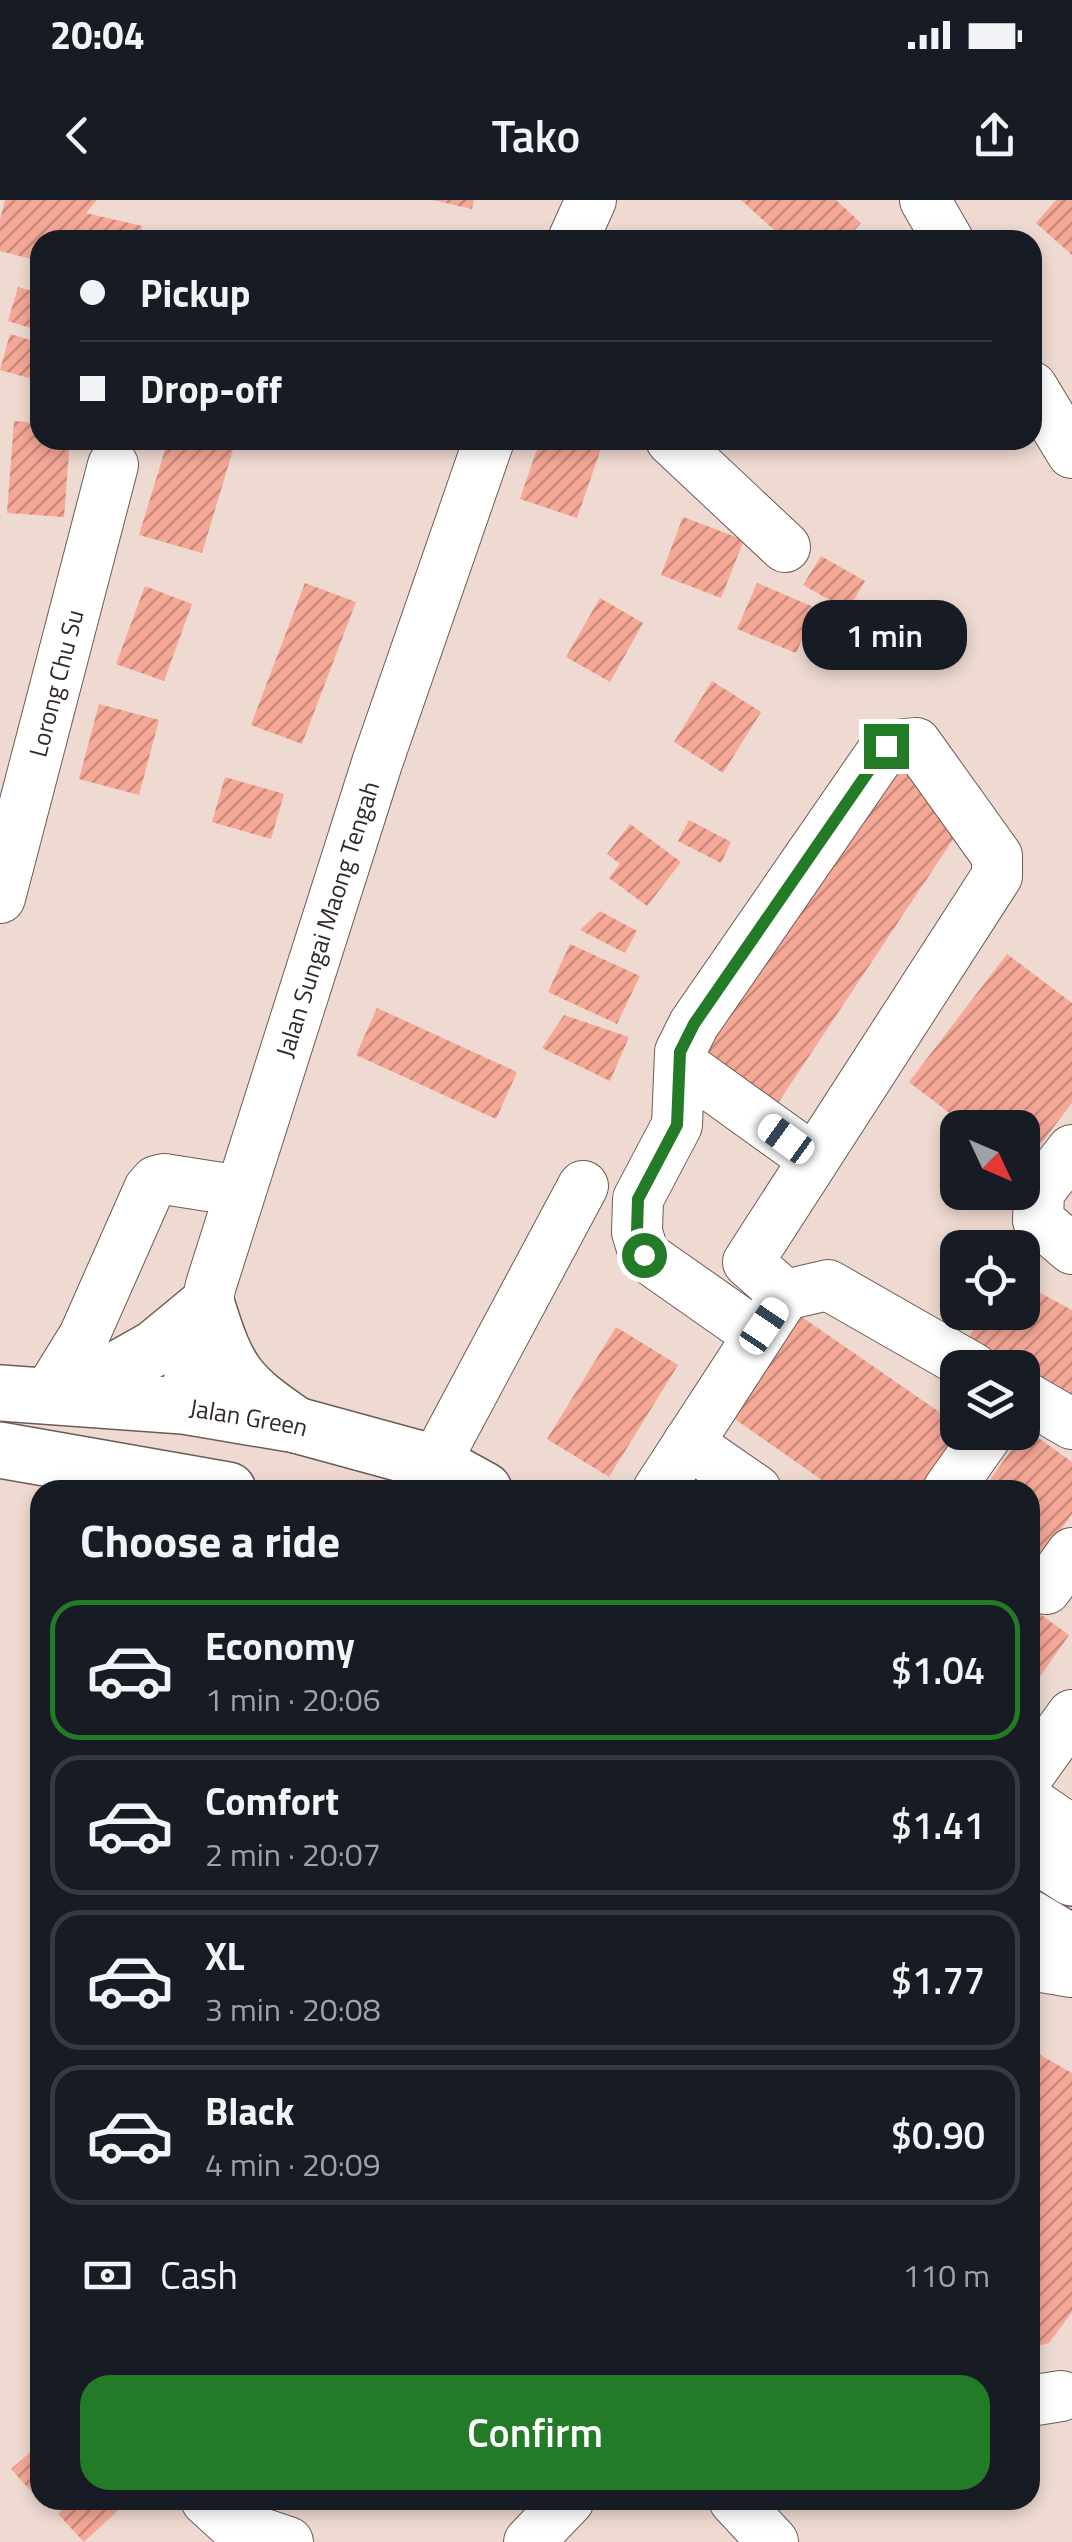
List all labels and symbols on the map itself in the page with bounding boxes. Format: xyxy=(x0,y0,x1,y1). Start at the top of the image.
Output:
callout: 1 min xyxy=(804,601,968,671)
street label: Lorong Chu Su xyxy=(19,605,94,761)
route end xyxy=(864,724,909,769)
street label: Jalan Sungai Maong Tengah xyxy=(266,776,389,1062)
car xyxy=(753,1109,819,1169)
north arrow xyxy=(940,1110,1040,1210)
route start xyxy=(622,1233,667,1278)
car xyxy=(735,1293,793,1359)
street label: Jalan Green xyxy=(187,1388,312,1446)

